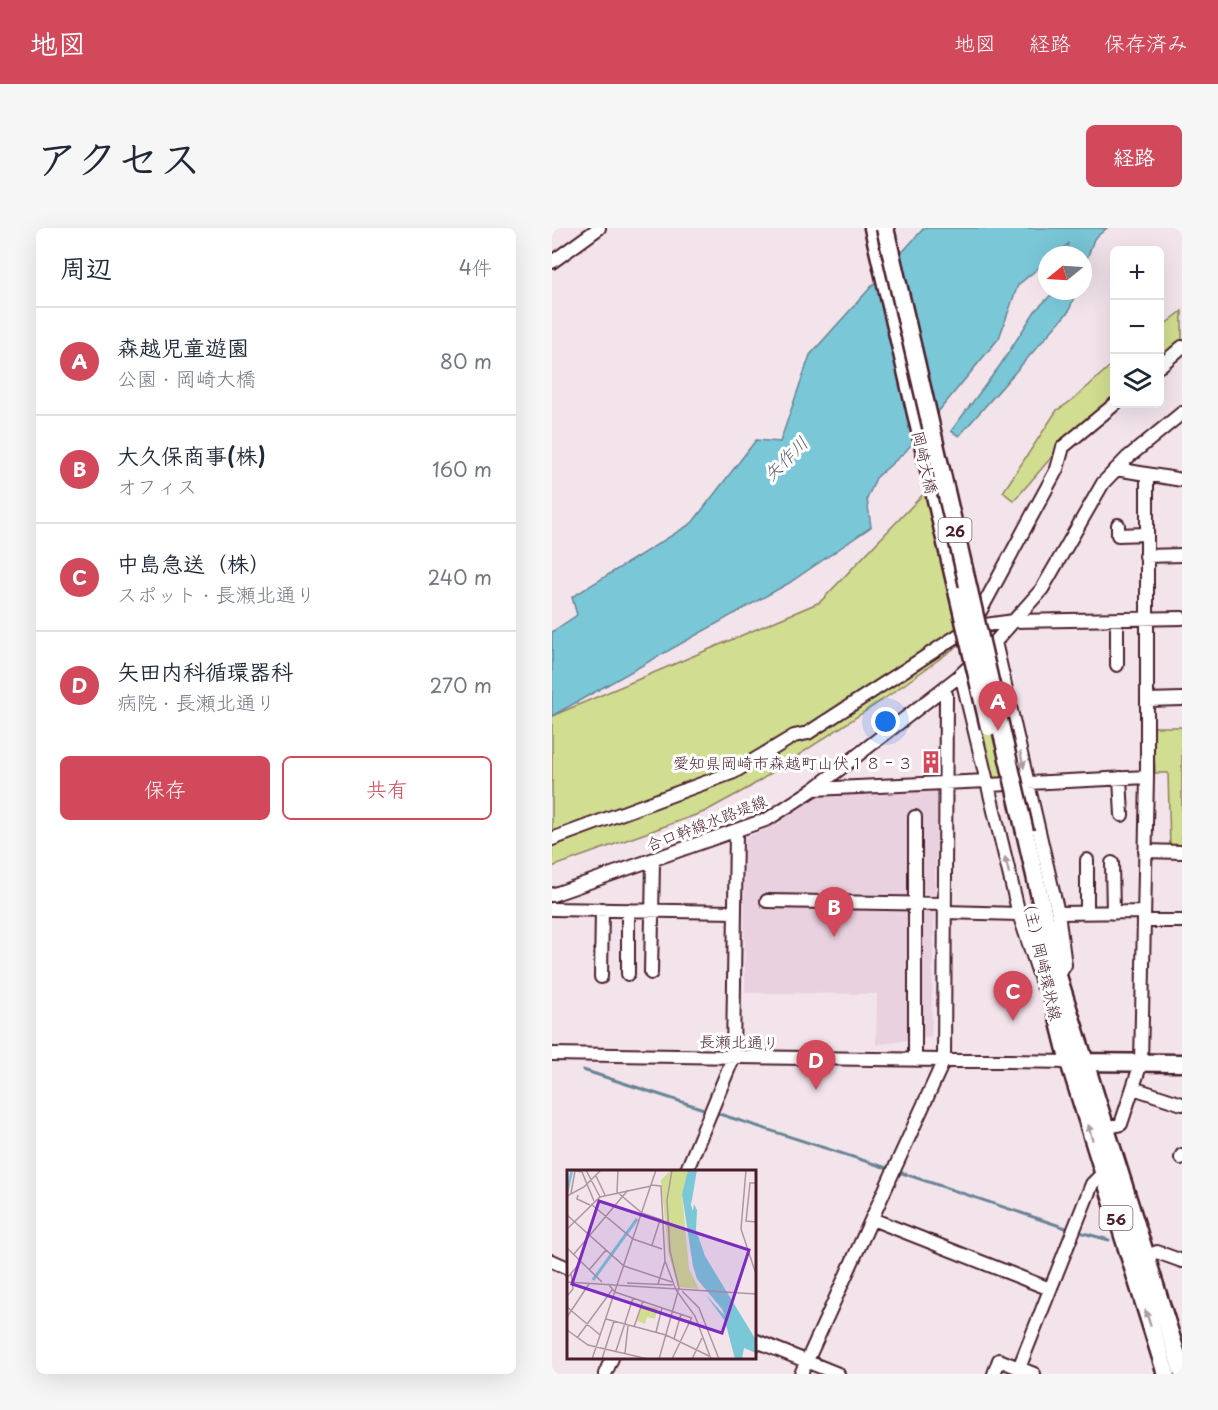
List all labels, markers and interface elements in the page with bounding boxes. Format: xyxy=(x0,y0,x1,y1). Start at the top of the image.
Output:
text: 地図 xyxy=(30,21,86,64)
text: 地図 xyxy=(954,26,996,58)
text: 経路 xyxy=(1029,26,1071,58)
text: 保存済み xyxy=(1104,26,1188,58)
text: アクセス xyxy=(36,125,201,188)
button: 経路 xyxy=(1086,125,1182,187)
north arrow xyxy=(1038,246,1092,300)
map controls xyxy=(1110,246,1164,408)
button: + xyxy=(1110,246,1164,300)
text: 周辺 xyxy=(60,248,112,287)
text: 4件 xyxy=(459,252,492,282)
button: − xyxy=(1110,300,1164,354)
text: 森越児童遊園 xyxy=(117,330,249,363)
text: A xyxy=(72,346,87,376)
text: 80 m xyxy=(440,346,492,376)
button: layers xyxy=(1110,354,1164,408)
text: 公園 · 岡崎大橋 xyxy=(117,363,256,393)
street label: 岡崎大橋 xyxy=(907,428,945,496)
water label: 矢作川 xyxy=(756,429,814,487)
text: 大久保商事(株) xyxy=(117,438,266,471)
text: B xyxy=(73,454,86,484)
text: 160 m xyxy=(432,454,492,484)
text: オフィス xyxy=(117,471,197,501)
road number: 26 xyxy=(938,518,972,542)
text: 中島急送（株） xyxy=(117,546,271,579)
text: C xyxy=(72,562,87,592)
text: 240 m xyxy=(427,562,492,592)
text: スポット · 長瀬北通り xyxy=(117,579,316,609)
text: 矢田内科循環器科 xyxy=(117,654,293,687)
text: D xyxy=(72,670,87,700)
text: 270 m xyxy=(429,670,492,700)
pin: A xyxy=(978,682,1018,731)
text: 病院 · 長瀬北通り xyxy=(117,687,276,717)
your location xyxy=(871,707,900,736)
building icon: 愛知県岡崎市森越町山伏１８‐３ xyxy=(918,749,944,775)
place label: 愛知県岡崎市森越町山伏１８‐３ xyxy=(673,750,913,774)
one-way arrow xyxy=(1018,751,1027,770)
button: 保存 xyxy=(60,756,270,820)
button: 共有 xyxy=(282,756,492,820)
street label: 合口幹線水路堤線 xyxy=(642,788,770,856)
one-way arrow xyxy=(1002,856,1012,874)
pin: B xyxy=(814,888,854,937)
street label: （主）岡崎環状線 xyxy=(1017,893,1069,1023)
pin: C xyxy=(994,972,1032,1021)
street label: 長瀬北通り xyxy=(699,1028,779,1054)
pin: D xyxy=(796,1040,836,1090)
one-way arrow xyxy=(1085,1123,1094,1141)
inset map xyxy=(567,1170,756,1359)
road number: 56 xyxy=(1100,1206,1132,1230)
one-way arrow xyxy=(1143,1309,1152,1327)

